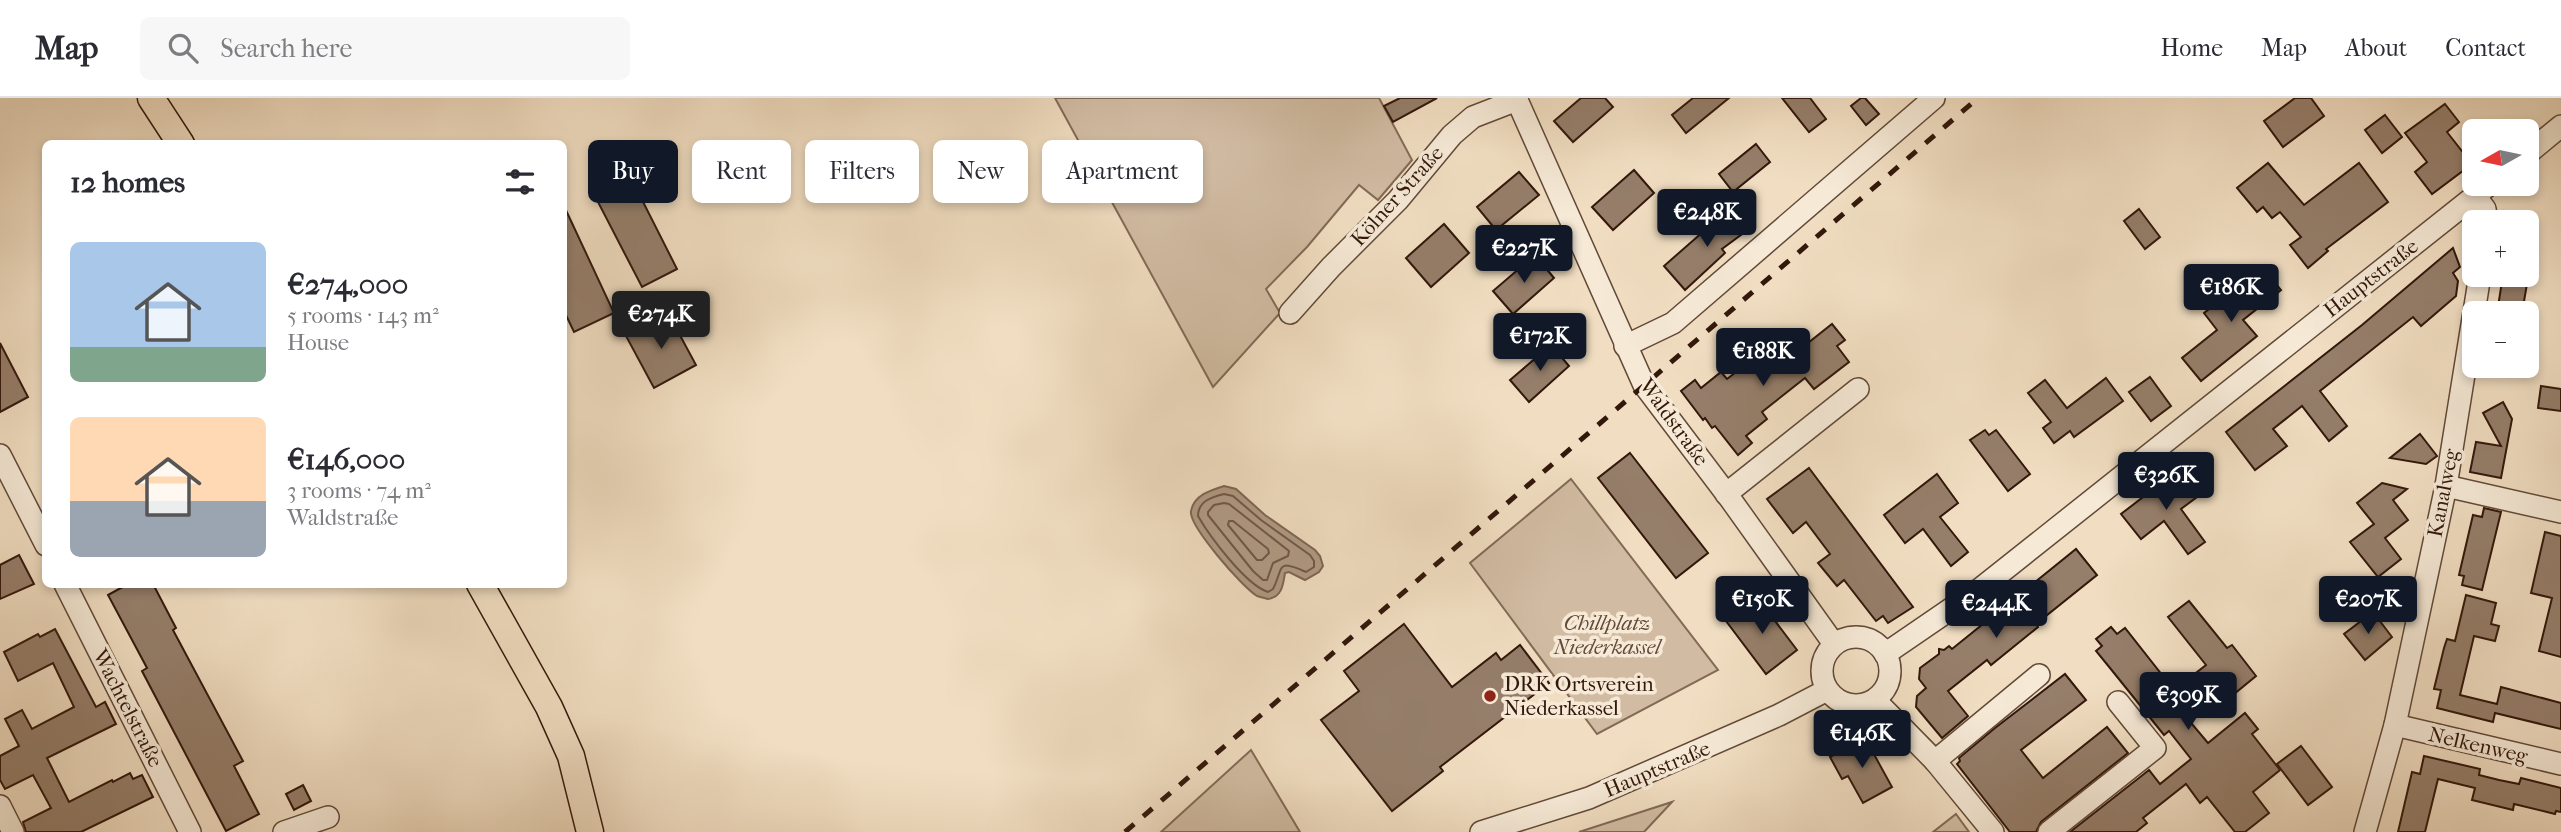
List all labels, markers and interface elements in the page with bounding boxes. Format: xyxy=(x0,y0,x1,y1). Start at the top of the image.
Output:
search box xyxy=(140,17,630,80)
text: Map xyxy=(35,29,98,68)
icon: search xyxy=(164,29,202,67)
text: Search here xyxy=(220,33,352,64)
text: Home xyxy=(2161,34,2223,62)
text: Map xyxy=(2261,34,2307,62)
text: About xyxy=(2345,34,2407,62)
text: Contact xyxy=(2445,34,2526,62)
north arrow xyxy=(2462,119,2539,196)
map controls xyxy=(2462,119,2539,378)
chip: Buy xyxy=(588,140,678,203)
chip: Rent xyxy=(692,140,791,203)
chip: Filters xyxy=(805,140,919,203)
chip: New xyxy=(933,140,1028,203)
chip: Apartment xyxy=(1042,140,1203,203)
street label: Kölner Straße xyxy=(1346,141,1448,251)
icon: filters xyxy=(501,163,539,201)
text: 12 homes xyxy=(70,165,185,200)
pin: €248K xyxy=(1658,190,1756,249)
text: €248K xyxy=(1673,198,1741,225)
button: + xyxy=(2462,210,2539,287)
pin: €227K xyxy=(1475,226,1573,285)
text: €227K xyxy=(1491,234,1557,261)
street label: Hauptstraße xyxy=(2319,234,2423,322)
pin: €186K xyxy=(2182,264,2280,324)
text: €274,000 xyxy=(287,267,408,302)
icon: home xyxy=(126,270,210,354)
text: €186K xyxy=(2200,273,2262,300)
pin: €274K xyxy=(612,292,710,351)
text: €274K xyxy=(628,300,694,327)
button: − xyxy=(2462,301,2539,378)
text: 5 rooms · 143 m² xyxy=(287,302,439,329)
pin: €172K xyxy=(1491,314,1589,373)
text: €172K xyxy=(1509,322,1571,349)
pin: €188K xyxy=(1714,328,1812,388)
text: House xyxy=(287,329,349,356)
text: €188K xyxy=(1732,337,1794,364)
street label: Waldstraße xyxy=(1634,373,1714,470)
text: €146,000 xyxy=(287,442,405,477)
icon: home xyxy=(126,445,210,529)
street label: Kanalweg xyxy=(2423,446,2463,539)
pin: €326K xyxy=(2117,452,2215,512)
text: €326K xyxy=(2134,461,2198,488)
text: 3 rooms · 74 m² xyxy=(287,477,431,504)
text: Waldstraße xyxy=(287,504,398,531)
pin: €150K xyxy=(1713,576,1811,636)
pin: €207K xyxy=(2319,576,2417,636)
pin: €244K xyxy=(1947,580,2045,640)
text: €150K xyxy=(1731,585,1793,612)
text: €207K xyxy=(2335,585,2401,612)
text: €244K xyxy=(1961,589,2031,616)
park label: Chillplatz Niederkassel xyxy=(1553,611,1663,659)
street label: Wachtelstraße xyxy=(88,644,168,771)
place label: DRK Ortsverein Niederkassel xyxy=(1504,672,1654,720)
pin: €309K xyxy=(2139,672,2237,732)
text: €309K xyxy=(2156,681,2220,708)
marker: DRK Ortsverein Niederkassel xyxy=(1482,688,1498,704)
pin: €146K xyxy=(1813,710,1911,770)
text: €146K xyxy=(1830,719,1894,746)
street label: Nelkenweg xyxy=(2426,722,2531,768)
street label: Hauptstraße xyxy=(1600,736,1714,802)

